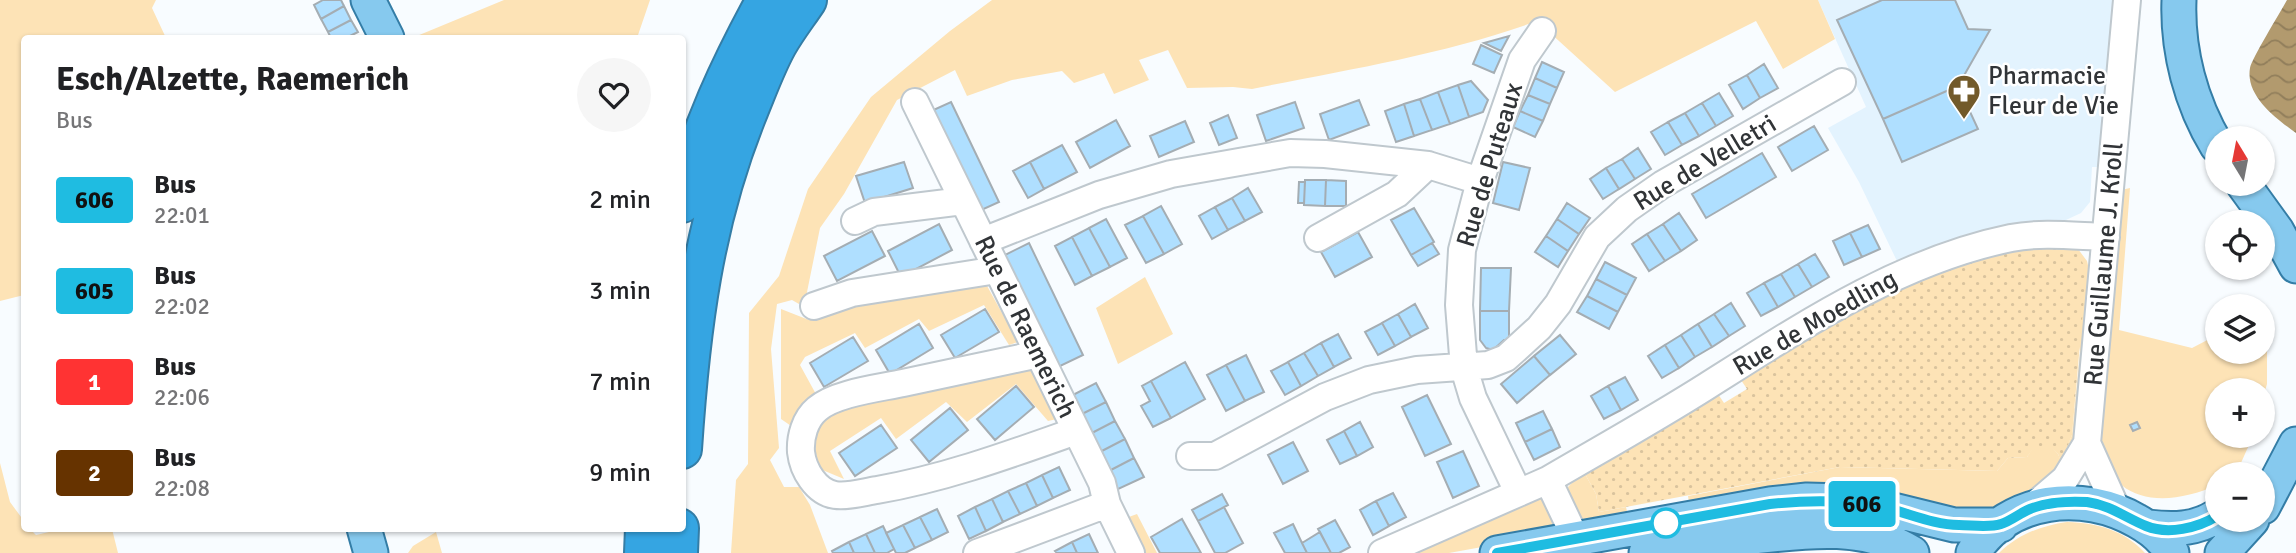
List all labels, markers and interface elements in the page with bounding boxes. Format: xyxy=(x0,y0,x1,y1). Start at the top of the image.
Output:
button: heart xyxy=(577,58,651,132)
text: Esch/Alzette, Raemerich xyxy=(56,59,409,100)
place label: Pharmacie Fleur de Vie xyxy=(1988,60,2119,122)
pharmacy icon: Pharmacie Fleur de Vie xyxy=(1945,72,1983,121)
street label: Rue de Puteaux xyxy=(1450,79,1530,251)
text: Bus xyxy=(56,106,93,135)
street label: Rue de Velletri xyxy=(1628,108,1782,218)
north arrow xyxy=(2205,126,2275,196)
map controls xyxy=(2205,126,2275,532)
street label: Rue Guillaume J. Kroll xyxy=(2077,141,2131,387)
text: Bus xyxy=(154,169,196,201)
text: 2 min xyxy=(589,184,651,216)
text: 606 xyxy=(75,185,114,215)
text: 22:01 xyxy=(154,201,210,230)
button: locate xyxy=(2205,210,2275,280)
street label: Rue de Raemerich xyxy=(967,230,1083,424)
text: Bus xyxy=(154,260,196,292)
street label: Rue de Moedling xyxy=(1727,263,1903,383)
text: 3 min xyxy=(589,275,651,307)
text: 605 xyxy=(75,276,114,306)
text: 22:02 xyxy=(154,292,210,321)
button: layers xyxy=(2205,294,2275,364)
text: Bus xyxy=(154,351,196,383)
text: 7 min xyxy=(589,366,651,398)
text: 1 xyxy=(88,367,101,397)
button: + xyxy=(2205,378,2275,448)
text: 22:06 xyxy=(154,383,210,412)
text: Bus xyxy=(154,442,196,474)
text: 9 min xyxy=(589,457,651,489)
text: 2 xyxy=(88,458,101,488)
button: − xyxy=(2205,462,2275,532)
text: 22:08 xyxy=(154,474,210,503)
line badge: 606 xyxy=(1822,481,1902,527)
text: 606 xyxy=(1843,489,1881,519)
unlabelled marker xyxy=(1651,508,1681,538)

